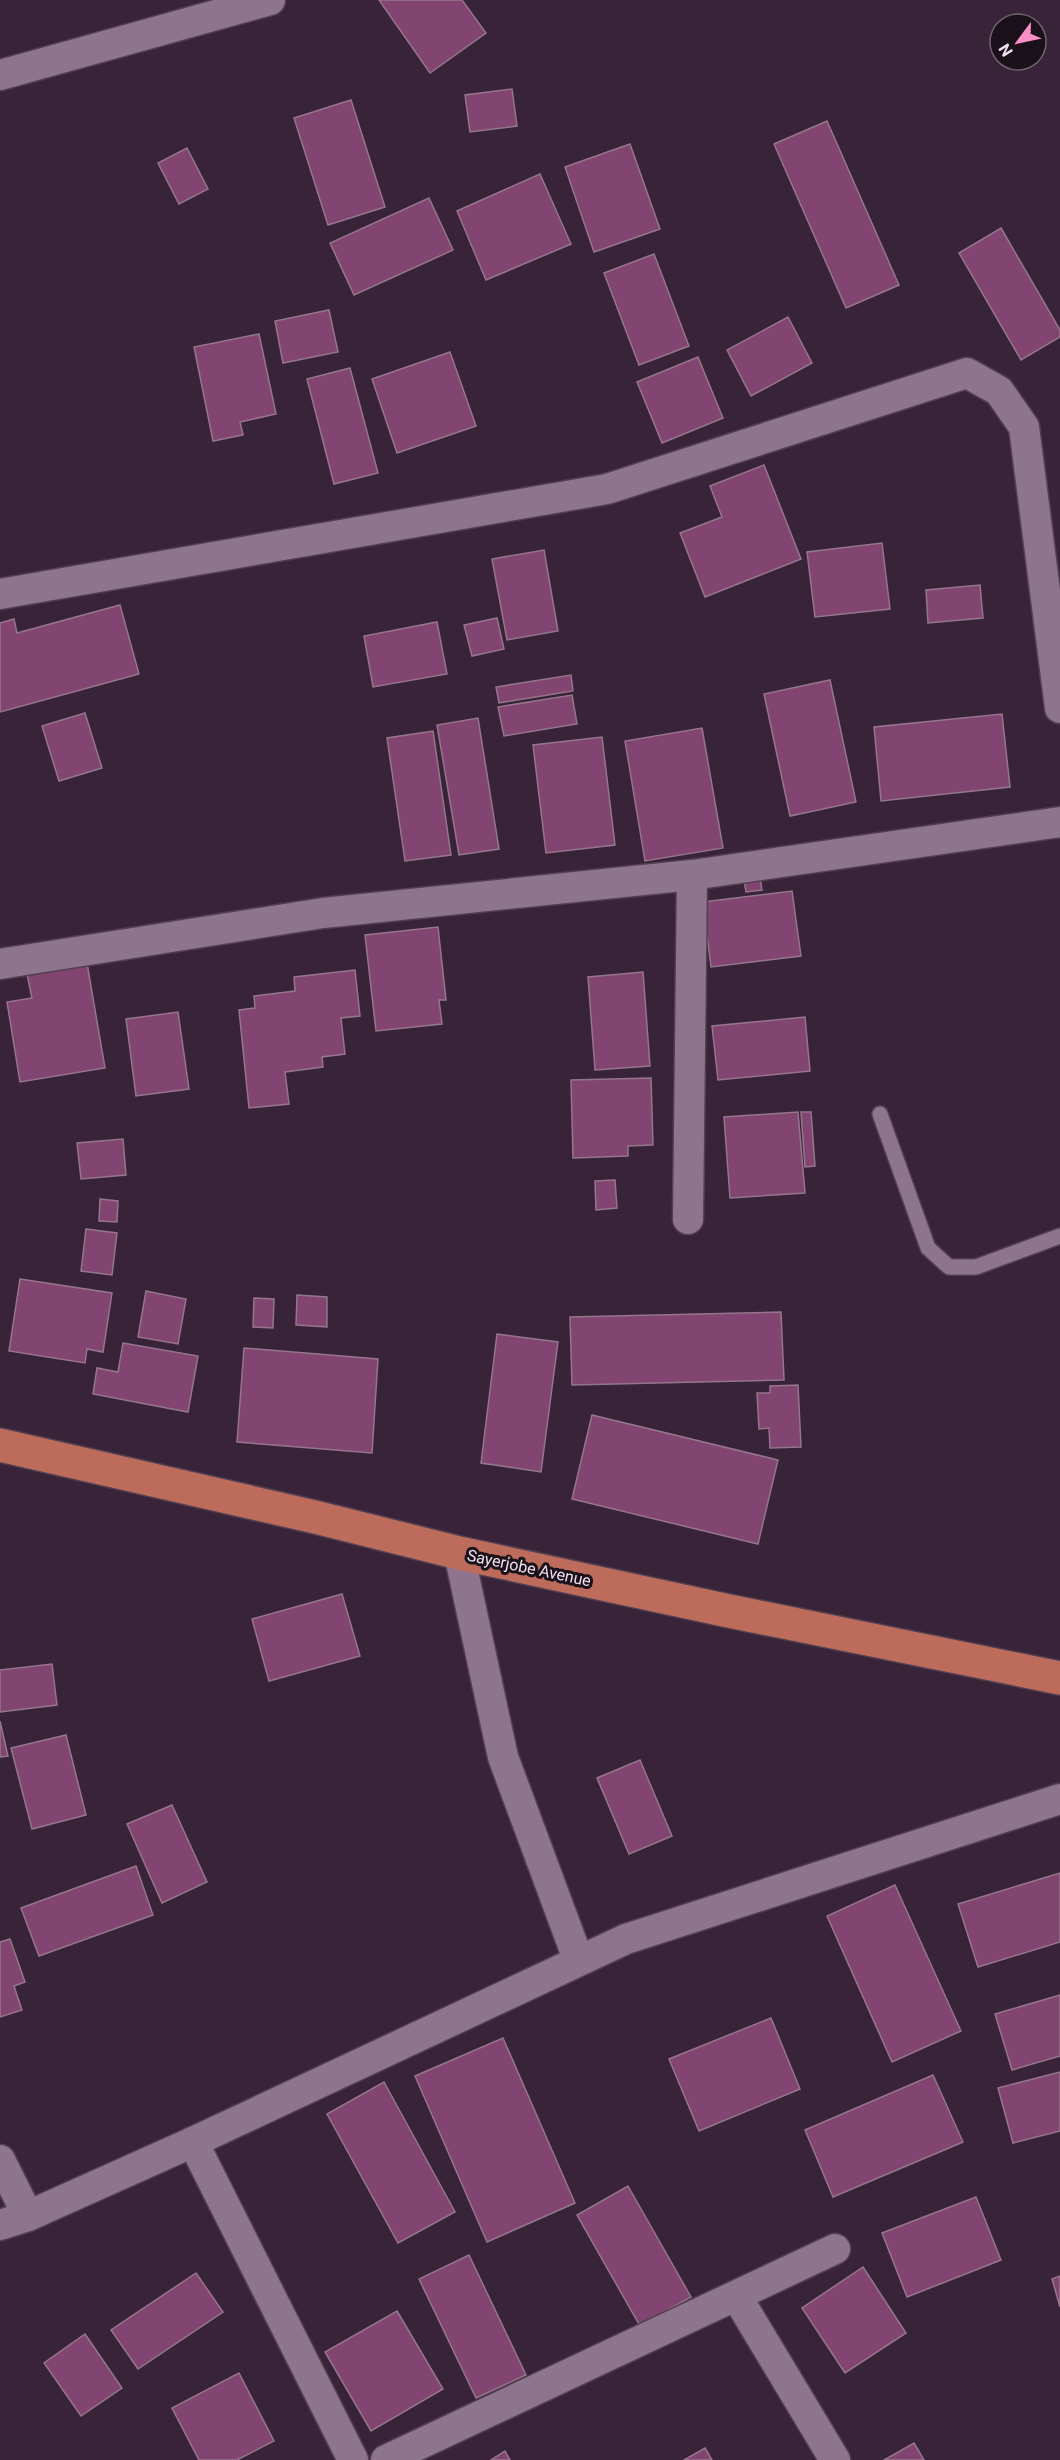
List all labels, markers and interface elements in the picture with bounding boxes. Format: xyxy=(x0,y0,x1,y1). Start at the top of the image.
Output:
north arrow xyxy=(988,12,1048,72)
text: N xyxy=(995,40,1017,60)
street label: Sayerjobe Avenue xyxy=(465,1546,593,1590)

